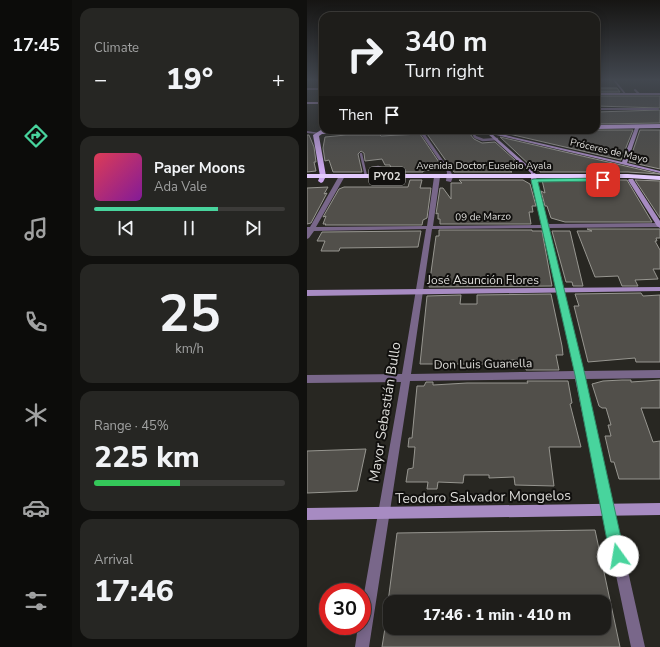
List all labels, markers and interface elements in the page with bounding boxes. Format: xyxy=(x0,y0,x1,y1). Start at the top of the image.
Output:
text: 340 m xyxy=(405,23,488,61)
icon: right xyxy=(339,28,391,80)
text: 17:45 xyxy=(12,33,60,57)
text: Climate xyxy=(94,39,139,57)
text: 19° xyxy=(166,59,213,100)
text: Turn right xyxy=(405,59,484,83)
text: − xyxy=(94,65,107,95)
text: + xyxy=(272,65,285,95)
icon: arrive xyxy=(381,104,403,126)
text: Then xyxy=(339,105,373,125)
icon: directions xyxy=(22,122,50,150)
street label: Próceres de Mayo xyxy=(569,135,650,167)
text: Paper Moons xyxy=(154,158,245,178)
street label: Avenida Doctor Eusebio Ayala xyxy=(416,159,552,173)
pin xyxy=(586,163,620,197)
road number: PY02 xyxy=(369,167,405,185)
icon: arrive xyxy=(592,169,614,191)
text: Ada Vale xyxy=(154,178,207,196)
street label: 09 de Marzo xyxy=(455,210,511,224)
icon: music xyxy=(22,215,50,243)
icon: previous xyxy=(115,217,137,239)
icon: pause xyxy=(178,217,200,239)
icon: next xyxy=(242,217,264,239)
street label: José Asunción Flores xyxy=(426,272,539,288)
text: 25 xyxy=(158,278,221,349)
icon: phone xyxy=(22,308,50,336)
text: km/h xyxy=(175,340,204,358)
street label: Mayor Sebastián Bullo xyxy=(365,340,405,483)
street label: Don Luis Guanella xyxy=(434,355,532,373)
icon: climate xyxy=(22,401,50,429)
text: Range · 45% xyxy=(94,417,169,435)
text: 225 km xyxy=(94,437,200,478)
street label: Teodoro Salvador Mongelos xyxy=(395,486,571,508)
icon: car xyxy=(22,494,50,522)
position arrow xyxy=(597,535,639,577)
text: Arrival xyxy=(94,551,133,569)
text: 17:46 xyxy=(94,571,174,612)
speed limit sign: 30 xyxy=(319,583,371,635)
icon: filters xyxy=(22,587,50,615)
text: 17:46 · 1 min · 410 m xyxy=(423,605,571,625)

